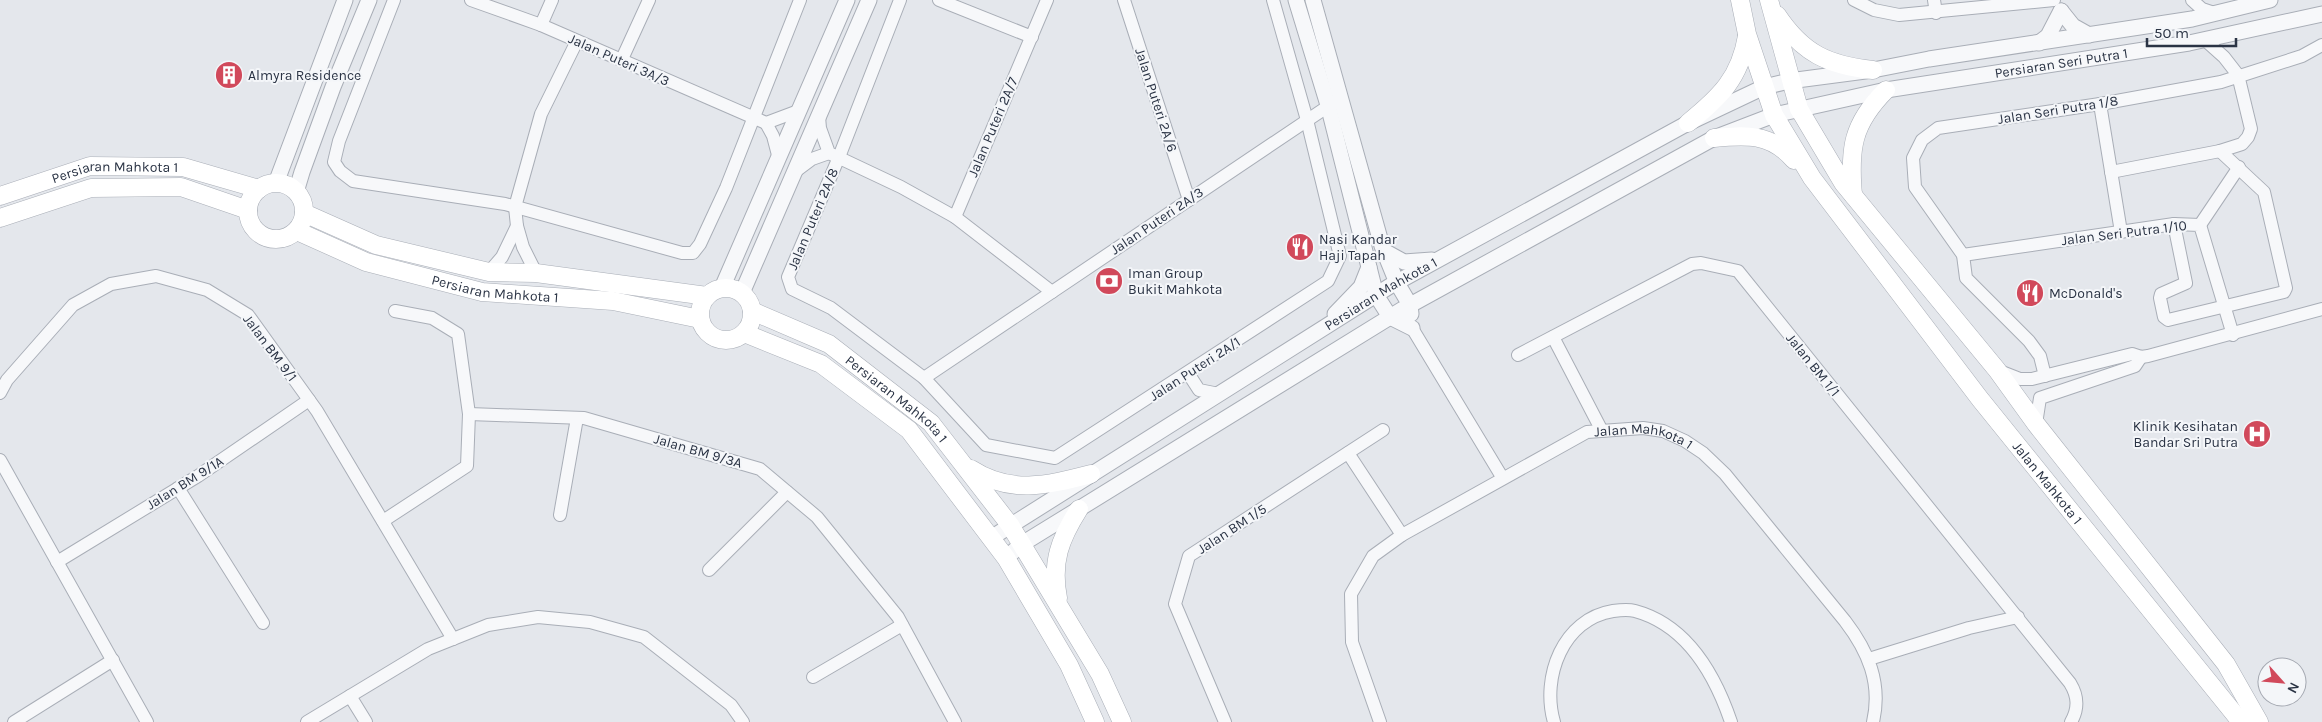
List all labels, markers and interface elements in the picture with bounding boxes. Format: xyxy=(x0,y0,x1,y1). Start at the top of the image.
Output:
scale bar xyxy=(2147,15,2236,47)
text: 50 m xyxy=(2154,24,2189,42)
street label: Jalan Puteri 3A/3 xyxy=(566,30,672,90)
street label: Persiaran Seri Putra 1 xyxy=(1993,44,2129,82)
street label: Jalan Puteri 2A/6 xyxy=(1131,46,1181,154)
building icon: Almyra Residence xyxy=(214,60,244,90)
place label: Almyra Residence xyxy=(248,67,361,84)
street label: Jalan Puteri 2A/7 xyxy=(964,74,1022,179)
street label: Jalan Seri Putra 1/8 xyxy=(1997,92,2119,128)
street label: Persiaran Mahkota 1 xyxy=(49,157,178,187)
street label: Jalan Puteri 2A/8 xyxy=(784,166,842,272)
street label: Jalan Puteri 2A/3 xyxy=(1107,184,1207,258)
street label: Jalan Seri Putra 1/10 xyxy=(2060,217,2188,249)
place label: Nasi Kandar Haji Tapah xyxy=(1319,231,1398,264)
restaurant icon: Nasi Kandar Haji Tapah xyxy=(1285,232,1315,262)
street label: Persiaran Mahkota 1 xyxy=(1321,253,1440,334)
place label: Iman Group Bukit Mahkota xyxy=(1128,265,1222,298)
bank icon: Iman Group Bukit Mahkota xyxy=(1094,266,1124,296)
street label: Persiaran Mahkota 1 xyxy=(430,271,559,306)
restaurant icon: McDonald's xyxy=(2015,278,2045,308)
place label: McDonald's xyxy=(2049,285,2123,302)
street label: Jalan BM 9/1 xyxy=(239,311,301,385)
street label: Jalan BM 1/1 xyxy=(1782,330,1844,400)
street label: Jalan Puteri 2A/1 xyxy=(1146,333,1244,405)
street label: Persiaran Mahkota 1 xyxy=(842,351,951,446)
place label: Klinik Kesihatan Bandar Sri Putra xyxy=(2133,418,2238,451)
hospital icon: Klinik Kesihatan Bandar Sri Putra xyxy=(2242,419,2272,449)
street label: Jalan Mahkota 1 xyxy=(1593,420,1696,452)
street label: Jalan BM 9/3A xyxy=(652,430,744,472)
street label: Jalan Mahkota 1 xyxy=(2009,438,2086,528)
street label: Jalan BM 9/1A xyxy=(143,453,227,513)
street label: Jalan BM 1/5 xyxy=(1194,500,1270,558)
north arrow xyxy=(2257,657,2307,707)
text: N xyxy=(2283,679,2303,696)

